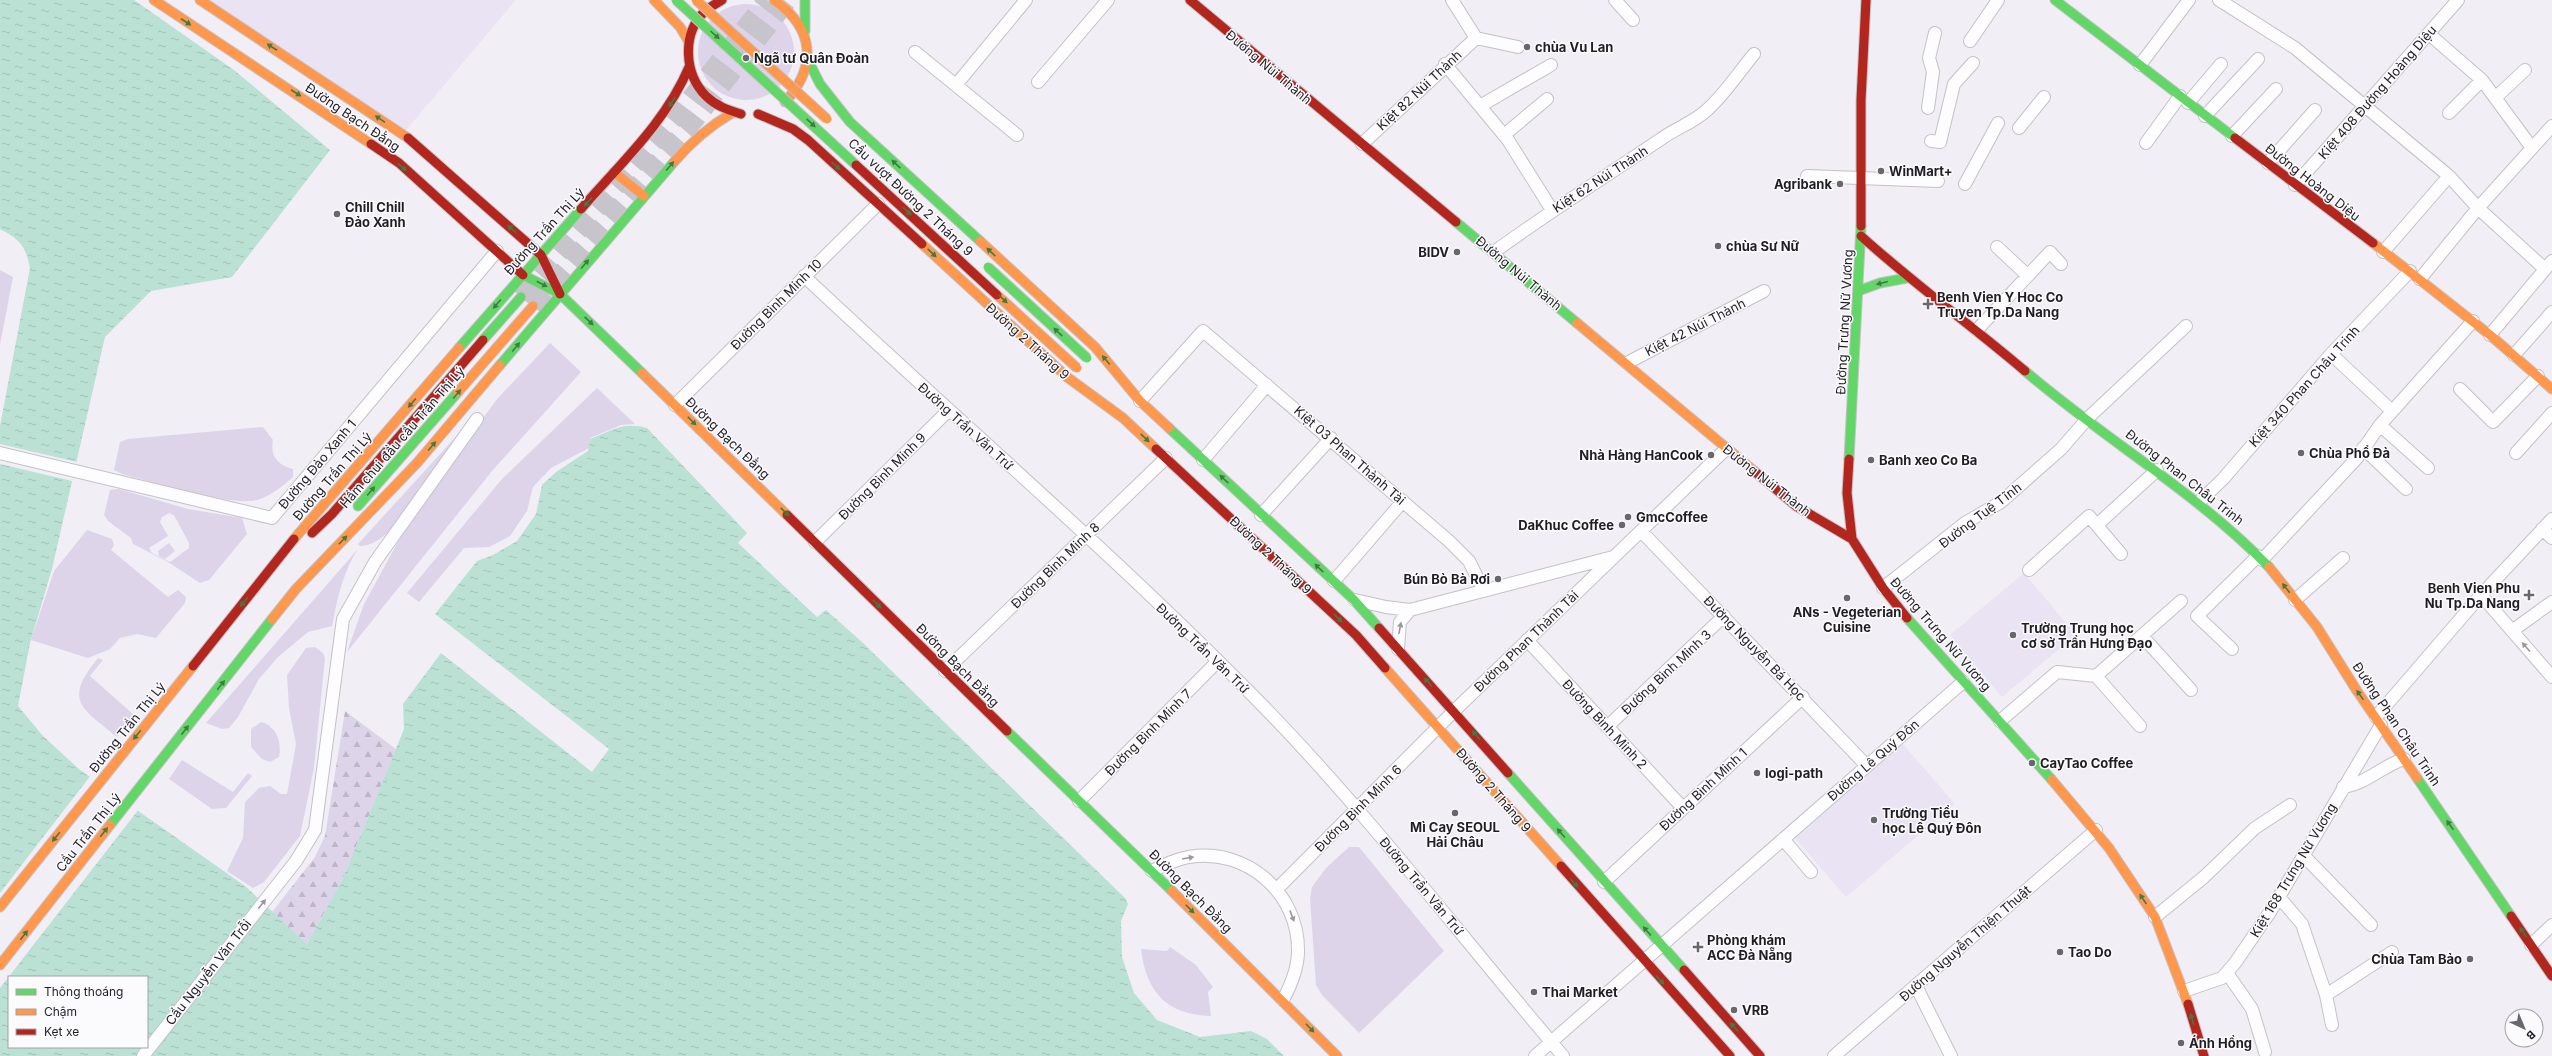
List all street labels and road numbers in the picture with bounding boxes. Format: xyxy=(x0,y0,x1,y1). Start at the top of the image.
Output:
street label: Kiệt 408 Đường Hoàng Diệu xyxy=(2315,22,2439,162)
street label: Đường Núi Thành xyxy=(1223,26,1315,108)
street label: Kiệt 82 Núi Thành xyxy=(1373,47,1465,133)
street label: Đường Bạch Đằng xyxy=(303,79,403,155)
street label: Cầu vượt Đường 2 Tháng 9 xyxy=(845,135,977,259)
street label: Đường Hoàng Diệu xyxy=(2262,140,2364,224)
street label: Kiệt 62 Núi Thành xyxy=(1549,142,1651,216)
street label: Đường Trần Thị Lý xyxy=(501,184,587,278)
street label: Đường Núi Thành xyxy=(1473,232,1565,314)
street label: Đường Trưng Nữ Vương xyxy=(1832,249,1856,395)
street label: Đường Bình Minh 10 xyxy=(727,255,825,353)
street label: Kiệt 42 Núi Thành xyxy=(1642,295,1748,359)
street label: Đường 2 Tháng 9 xyxy=(983,299,1073,383)
street label: Kiệt 340 Phan Châu Trinh xyxy=(2245,322,2363,450)
street label: Hầm chui đầu cầu Trần Thị Lý xyxy=(336,363,468,511)
street label: Đường Trần Văn Trứ xyxy=(915,379,1017,473)
street label: Đường Bạch Đằng xyxy=(683,394,773,482)
street label: Kiệt 03 Phan Thành Tài xyxy=(1291,402,1409,508)
street label: Đường Đảo Xanh 1 xyxy=(275,416,359,512)
street label: Đường Phan Châu Trinh xyxy=(2123,426,2247,528)
street label: Đường Trần Thị Lý xyxy=(289,429,375,523)
street label: Đường Bình Minh 9 xyxy=(835,429,929,523)
street label: Đường Núi Thành xyxy=(1720,441,1814,519)
street label: Đường Tuệ Tĩnh xyxy=(1936,479,2024,551)
street label: Đường 2 Tháng 9 xyxy=(1227,513,1315,597)
street label: Đường Bình Minh 8 xyxy=(1007,519,1103,611)
street label: Đường Trưng Nữ Vương xyxy=(1887,574,1995,694)
street label: Đường Phan Thành Tài xyxy=(1470,587,1582,695)
street label: Đường Nguyễn Bá Học xyxy=(1701,591,1810,704)
street label: Đường Trần Văn Trứ xyxy=(1153,600,1253,696)
street label: Đường Bạch Đằng xyxy=(913,620,1003,710)
street label: Đường Bình Minh 3 xyxy=(1618,626,1714,718)
street label: Đường Phan Châu Trinh xyxy=(2350,659,2444,789)
street label: Đường Bình Minh 2 xyxy=(1559,676,1651,772)
street label: Đường Trần Thị Lý xyxy=(86,678,168,776)
street label: Đường Bình Minh 7 xyxy=(1101,685,1195,779)
street label: Đường Lê Quý Đôn xyxy=(1824,716,1922,804)
street label: Đường Bình Minh 1 xyxy=(1656,744,1750,834)
street label: Đường 2 Tháng 9 xyxy=(1453,745,1535,835)
street label: Đường Bình Minh 6 xyxy=(1311,761,1405,855)
street label: Cầu Trần Thị Lý xyxy=(52,789,124,875)
street label: Kiệt 168 Trưng Nữ Vương xyxy=(2246,800,2340,940)
street label: Đường Trần Văn Trứ xyxy=(1376,834,1468,938)
street label: Đường Bạch Đằng xyxy=(1146,846,1236,936)
street label: Đường Nguyễn Thiện Thuật xyxy=(1895,881,2034,1004)
street label: Cầu Nguyễn Văn Trỗi xyxy=(161,915,254,1028)

